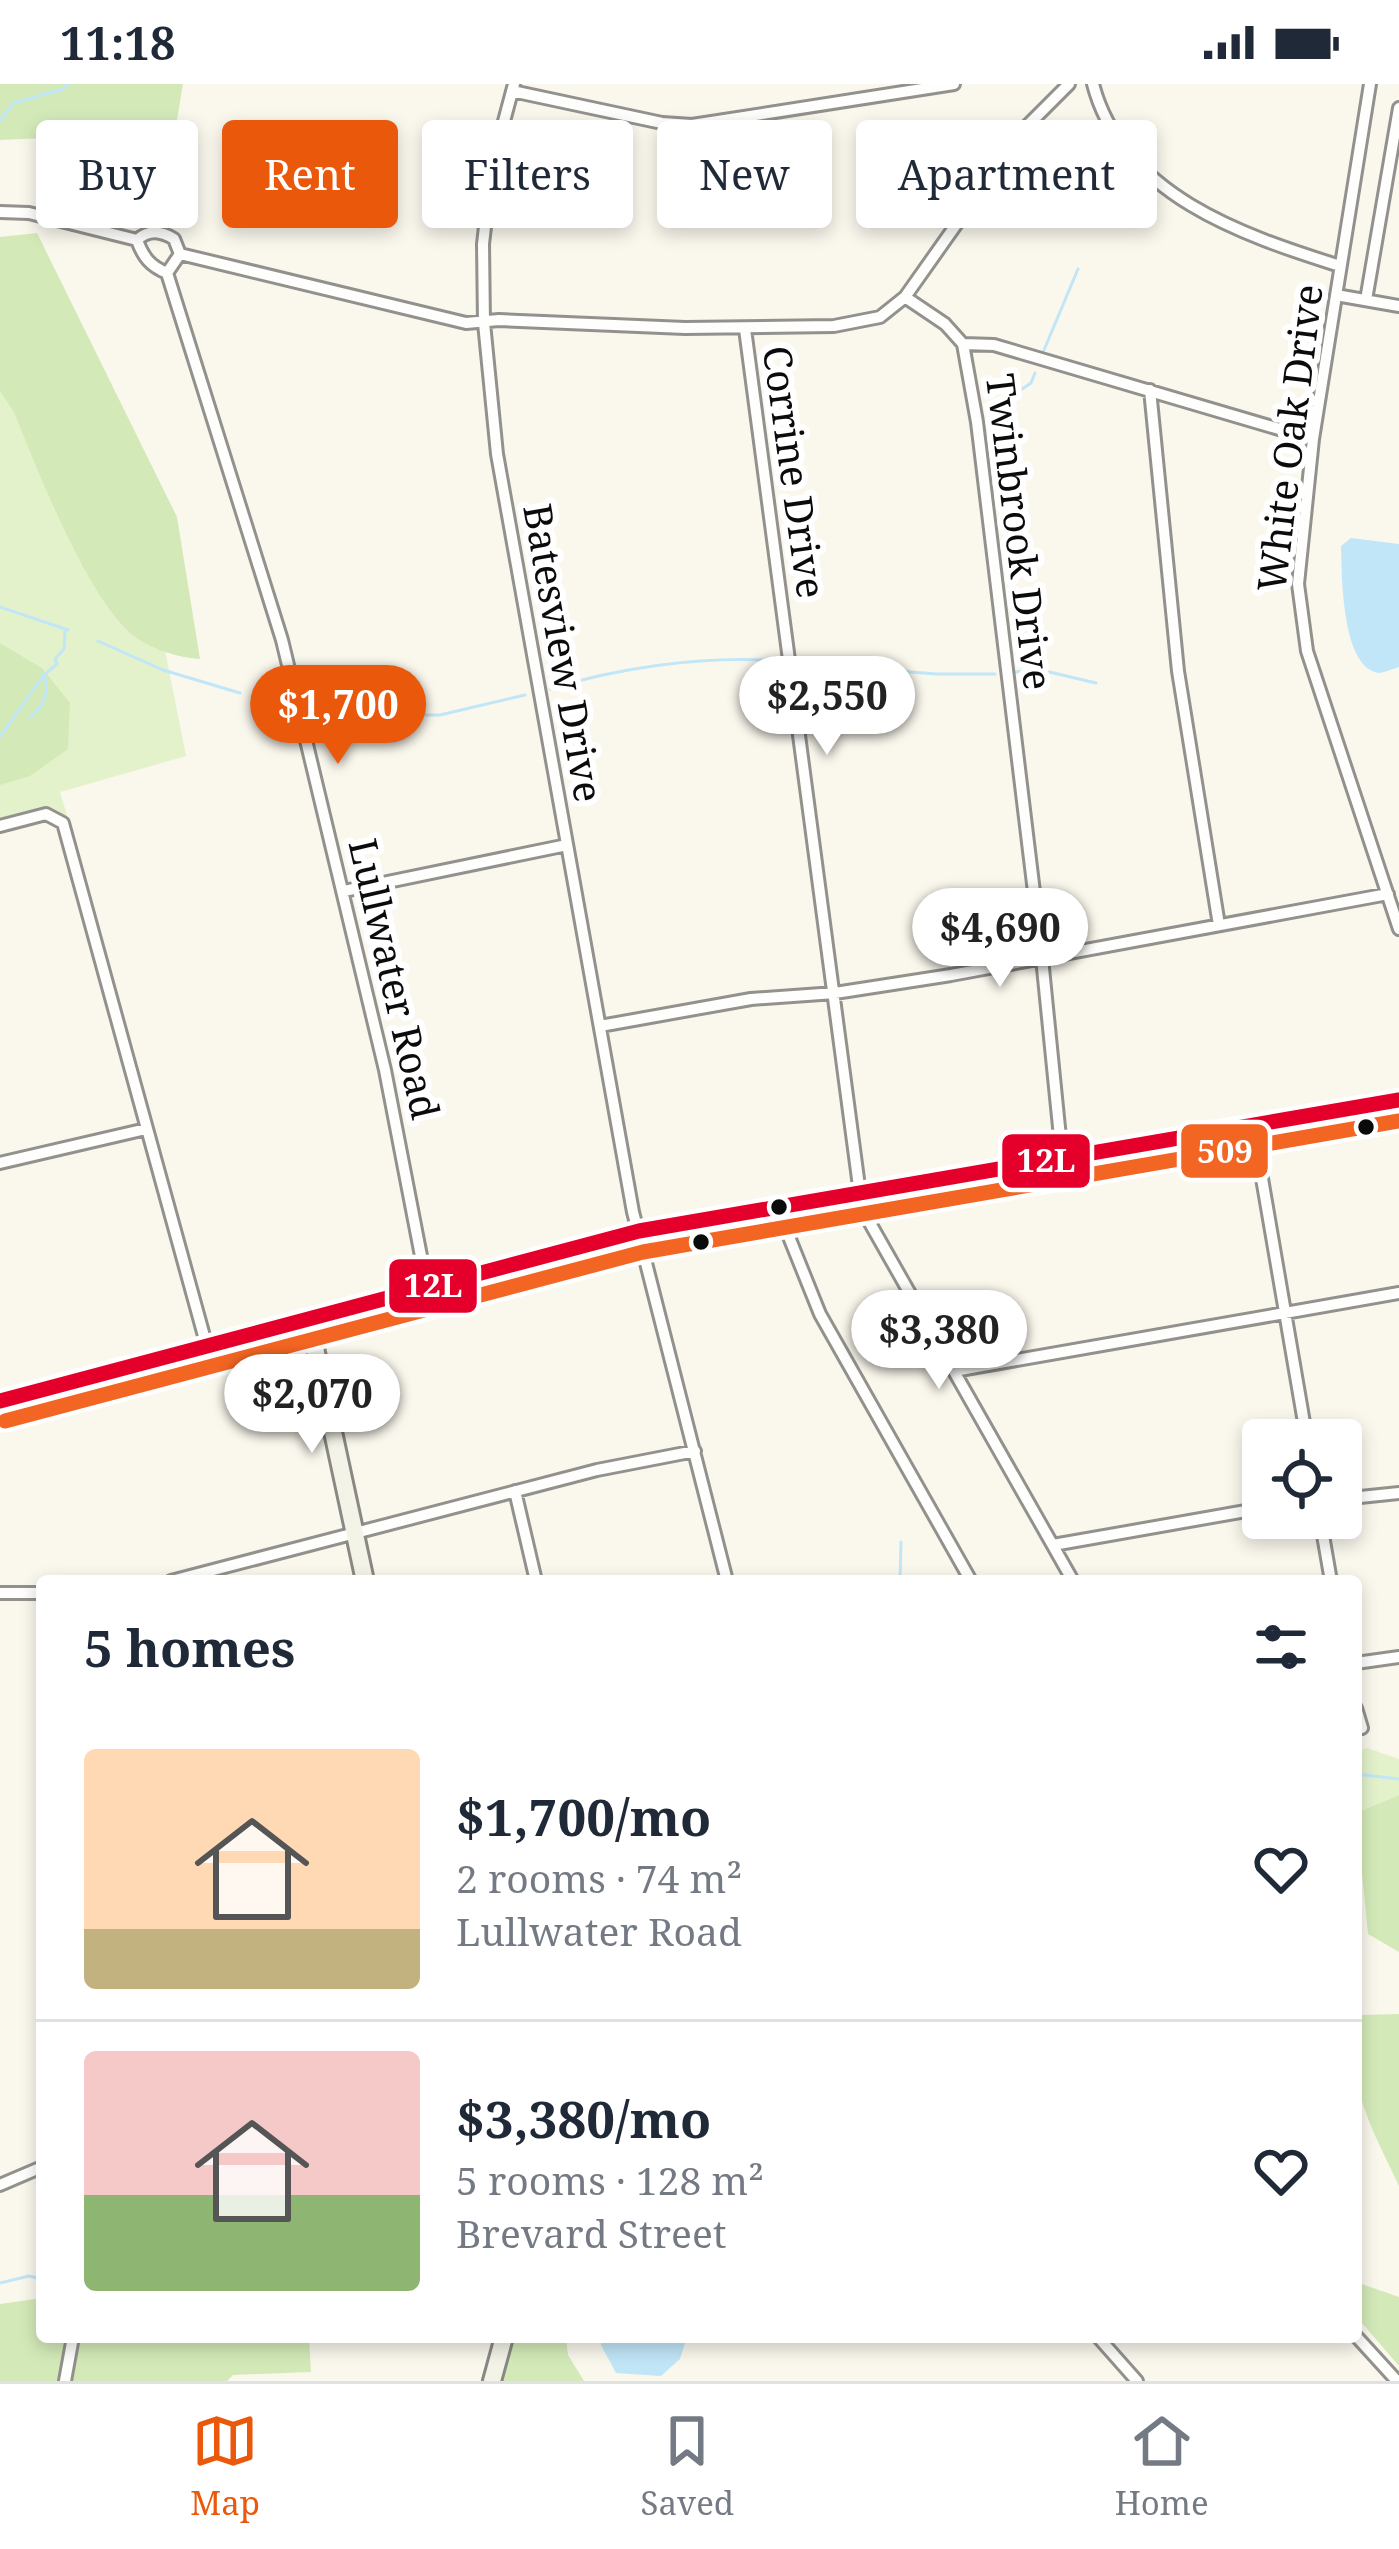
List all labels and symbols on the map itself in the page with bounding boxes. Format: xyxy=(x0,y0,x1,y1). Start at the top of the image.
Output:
street label: White Oak Drive xyxy=(1243,281,1334,595)
street label: Corrine Drive xyxy=(752,342,839,601)
street label: Twinbrook Drive xyxy=(975,371,1066,693)
street label: Batesview Drive xyxy=(512,499,617,806)
pin: $2,550 xyxy=(729,656,925,758)
pin: $1,700 xyxy=(240,665,436,767)
street label: Lullwater Road xyxy=(337,833,453,1124)
pin: $4,690 xyxy=(902,888,1098,990)
unlabelled marker xyxy=(1355,1116,1377,1138)
line badge: 509 xyxy=(1179,1122,1270,1180)
text: 509 xyxy=(1197,1128,1253,1173)
line badge: 12L xyxy=(1000,1132,1092,1190)
text: 12L xyxy=(1017,1137,1075,1182)
unlabelled marker xyxy=(768,1196,790,1218)
unlabelled marker xyxy=(690,1231,712,1253)
line badge: 12L xyxy=(387,1257,479,1315)
text: 12L xyxy=(404,1262,462,1307)
pin: $3,380 xyxy=(841,1290,1037,1392)
pin: $2,070 xyxy=(214,1354,410,1456)

